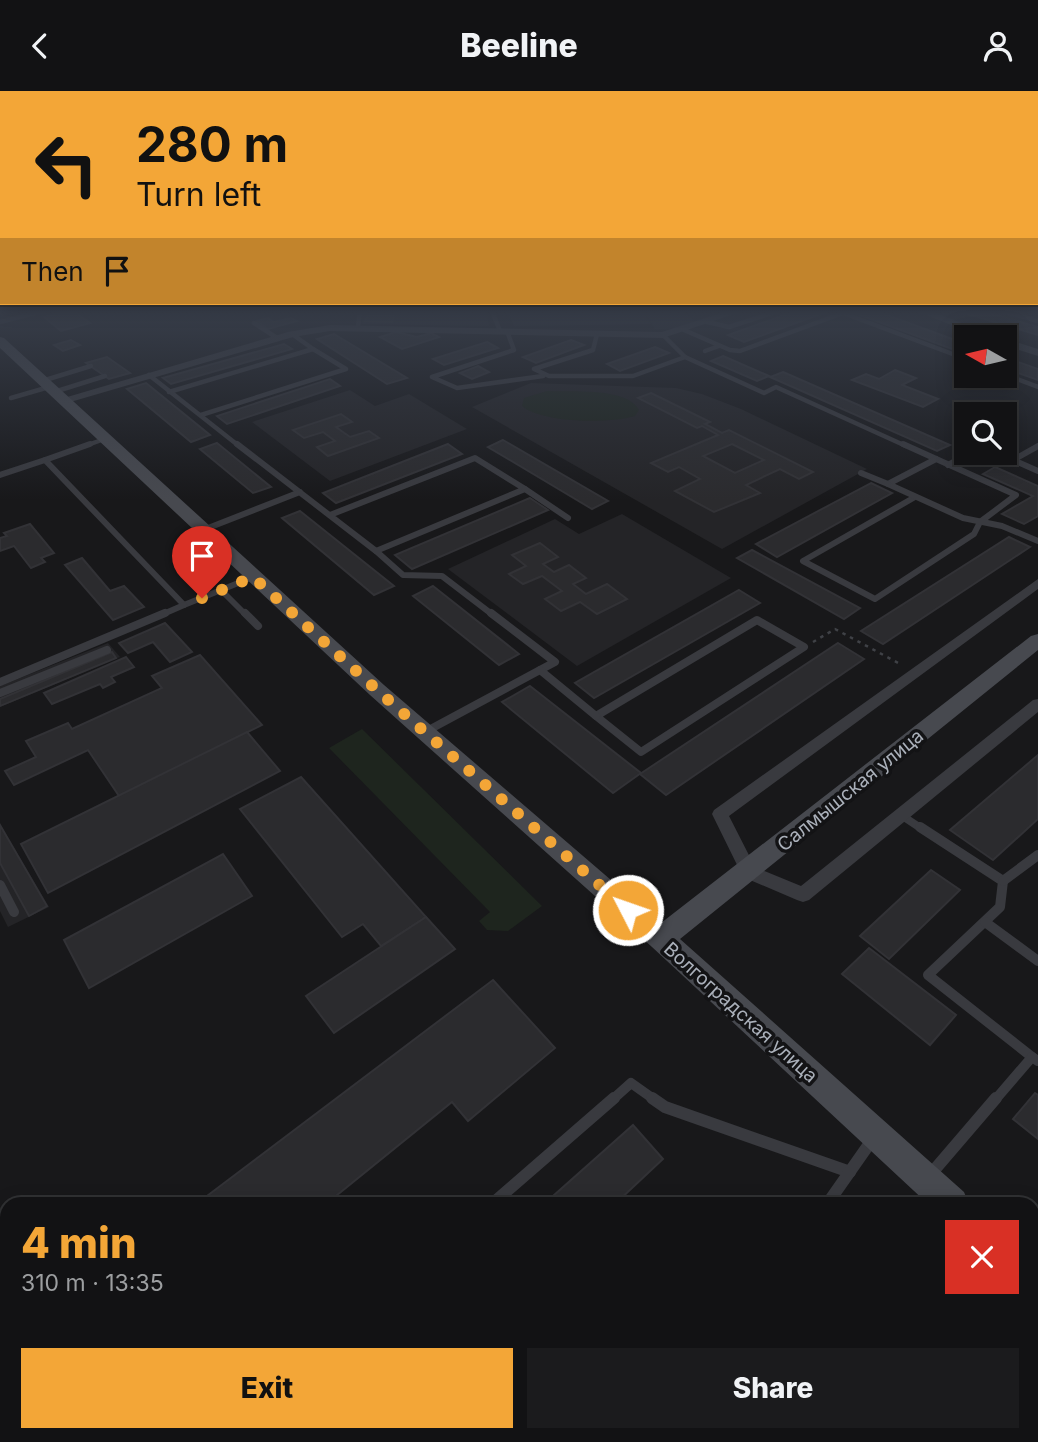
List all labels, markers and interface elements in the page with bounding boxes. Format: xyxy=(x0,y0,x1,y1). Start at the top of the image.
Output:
text: Beeline xyxy=(460,26,578,65)
icon: back xyxy=(21,27,59,65)
icon: person xyxy=(979,27,1017,65)
text: 280 m xyxy=(136,115,288,174)
icon: left xyxy=(21,119,112,210)
text: Turn left xyxy=(136,175,261,214)
icon: arrive xyxy=(98,252,136,290)
text: Then xyxy=(21,256,84,287)
north arrow xyxy=(954,325,1017,389)
map controls xyxy=(954,325,1017,465)
button: search xyxy=(954,402,1017,465)
pin xyxy=(172,526,232,598)
icon: arrive xyxy=(183,537,221,575)
street label: Салмышская улица xyxy=(773,724,928,856)
position arrow xyxy=(591,873,665,947)
street label: Волгоградская улица xyxy=(659,937,822,1087)
text: 4 min xyxy=(21,1217,137,1268)
button: close xyxy=(945,1220,1019,1294)
text: 310 m · 13:35 xyxy=(21,1269,164,1297)
button: Exit xyxy=(21,1348,513,1428)
button: Share xyxy=(527,1348,1019,1428)

